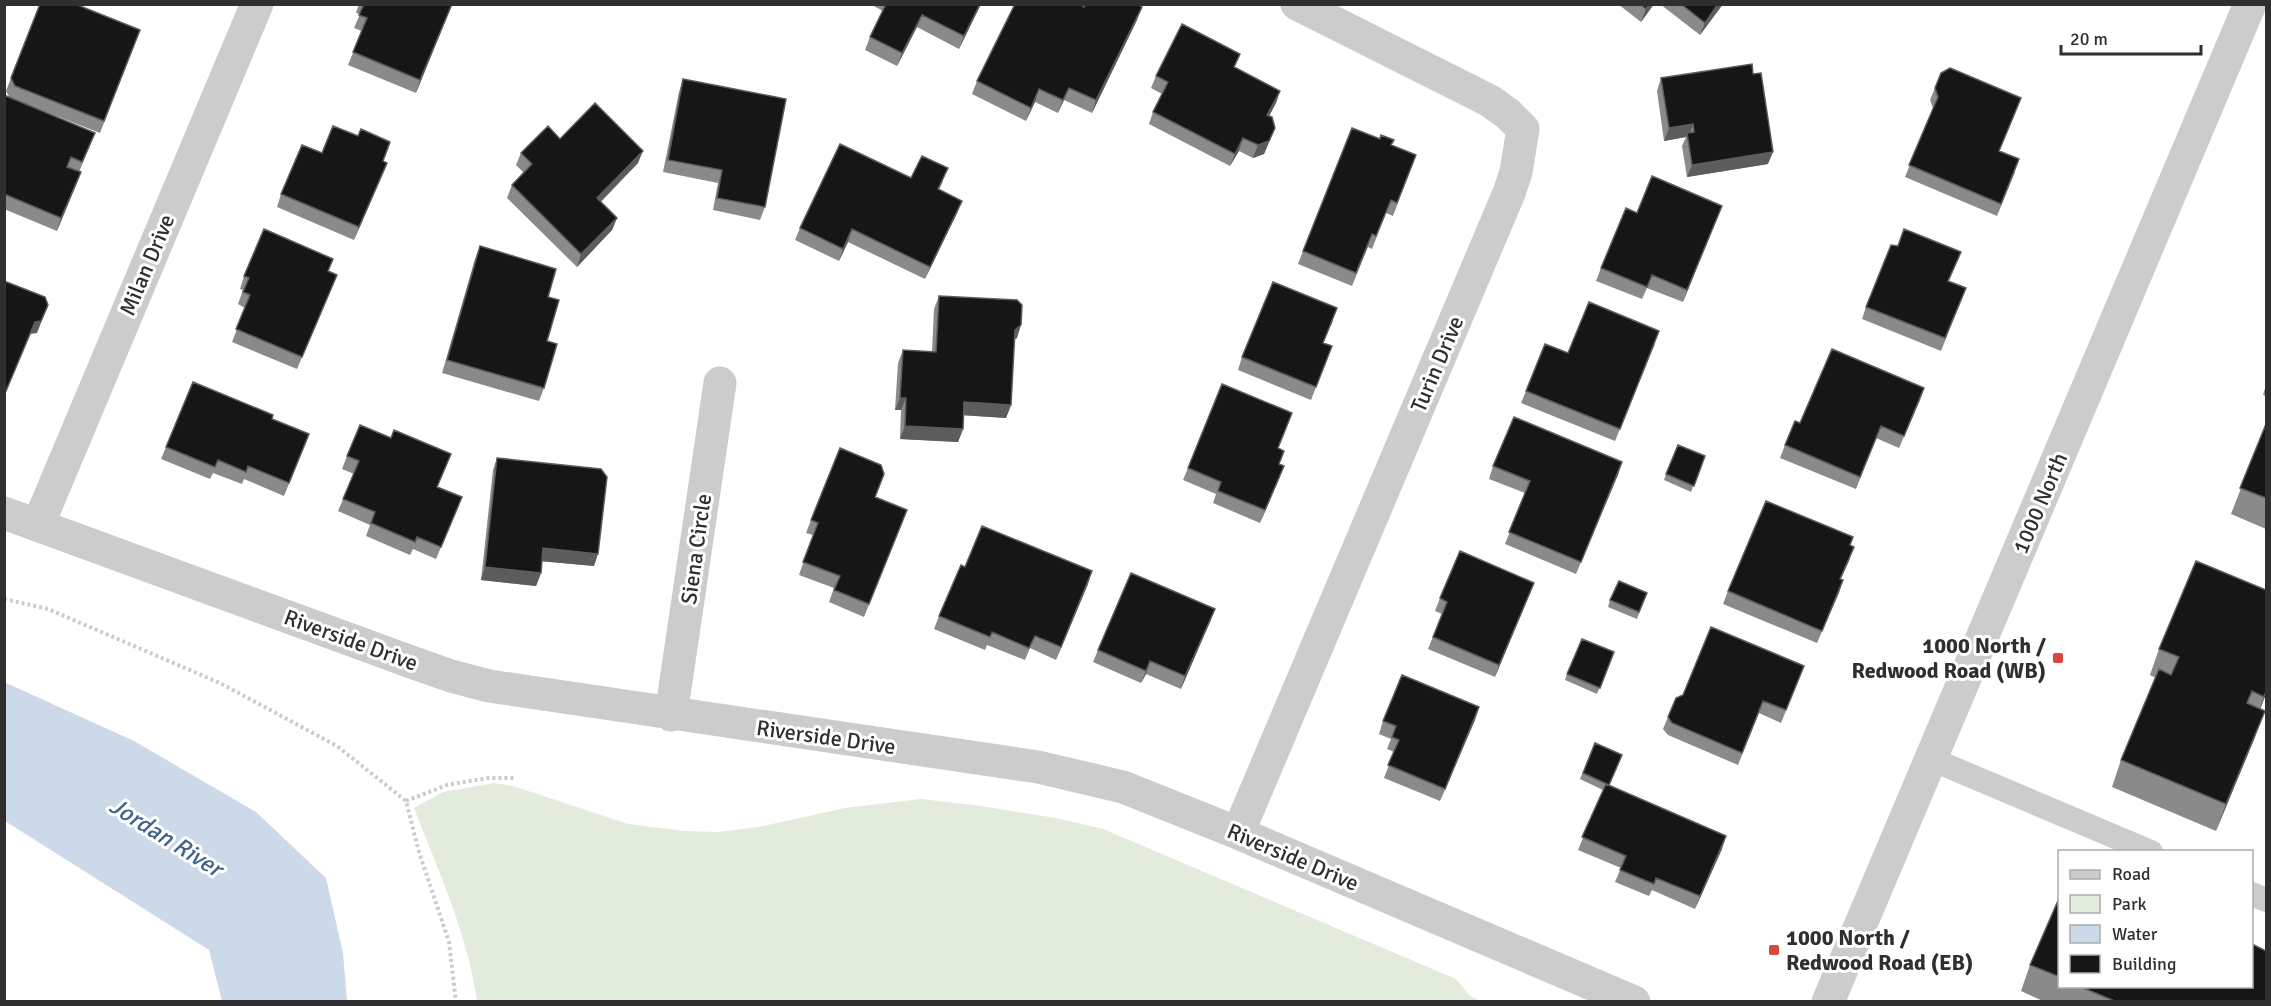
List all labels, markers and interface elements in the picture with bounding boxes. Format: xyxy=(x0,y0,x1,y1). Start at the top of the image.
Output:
scale bar xyxy=(2061,18,2200,56)
text: 20 m xyxy=(2070,28,2108,50)
street label: Milan Drive xyxy=(114,210,180,320)
street label: Turin Drive xyxy=(1405,312,1469,416)
street label: 1000 North xyxy=(2007,448,2073,558)
street label: Siena Circle xyxy=(675,492,717,606)
street label: Riverside Drive xyxy=(281,603,421,677)
place label: 1000 North / Redwood Road (WB) xyxy=(1851,632,2046,684)
marker: 1000 North / Redwood Road (WB) xyxy=(2051,651,2065,665)
street label: Riverside Drive xyxy=(755,714,897,760)
water label: Jordan River xyxy=(104,791,231,885)
street label: Riverside Drive xyxy=(1223,817,1363,897)
legend xyxy=(2058,850,2253,988)
text: Road xyxy=(2112,863,2151,885)
text: Park xyxy=(2112,893,2147,915)
text: Water xyxy=(2112,923,2158,945)
place label: 1000 North / Redwood Road (EB) xyxy=(1786,924,1973,976)
marker: 1000 North / Redwood Road (EB) xyxy=(1767,943,1781,957)
text: Building xyxy=(2112,953,2176,975)

